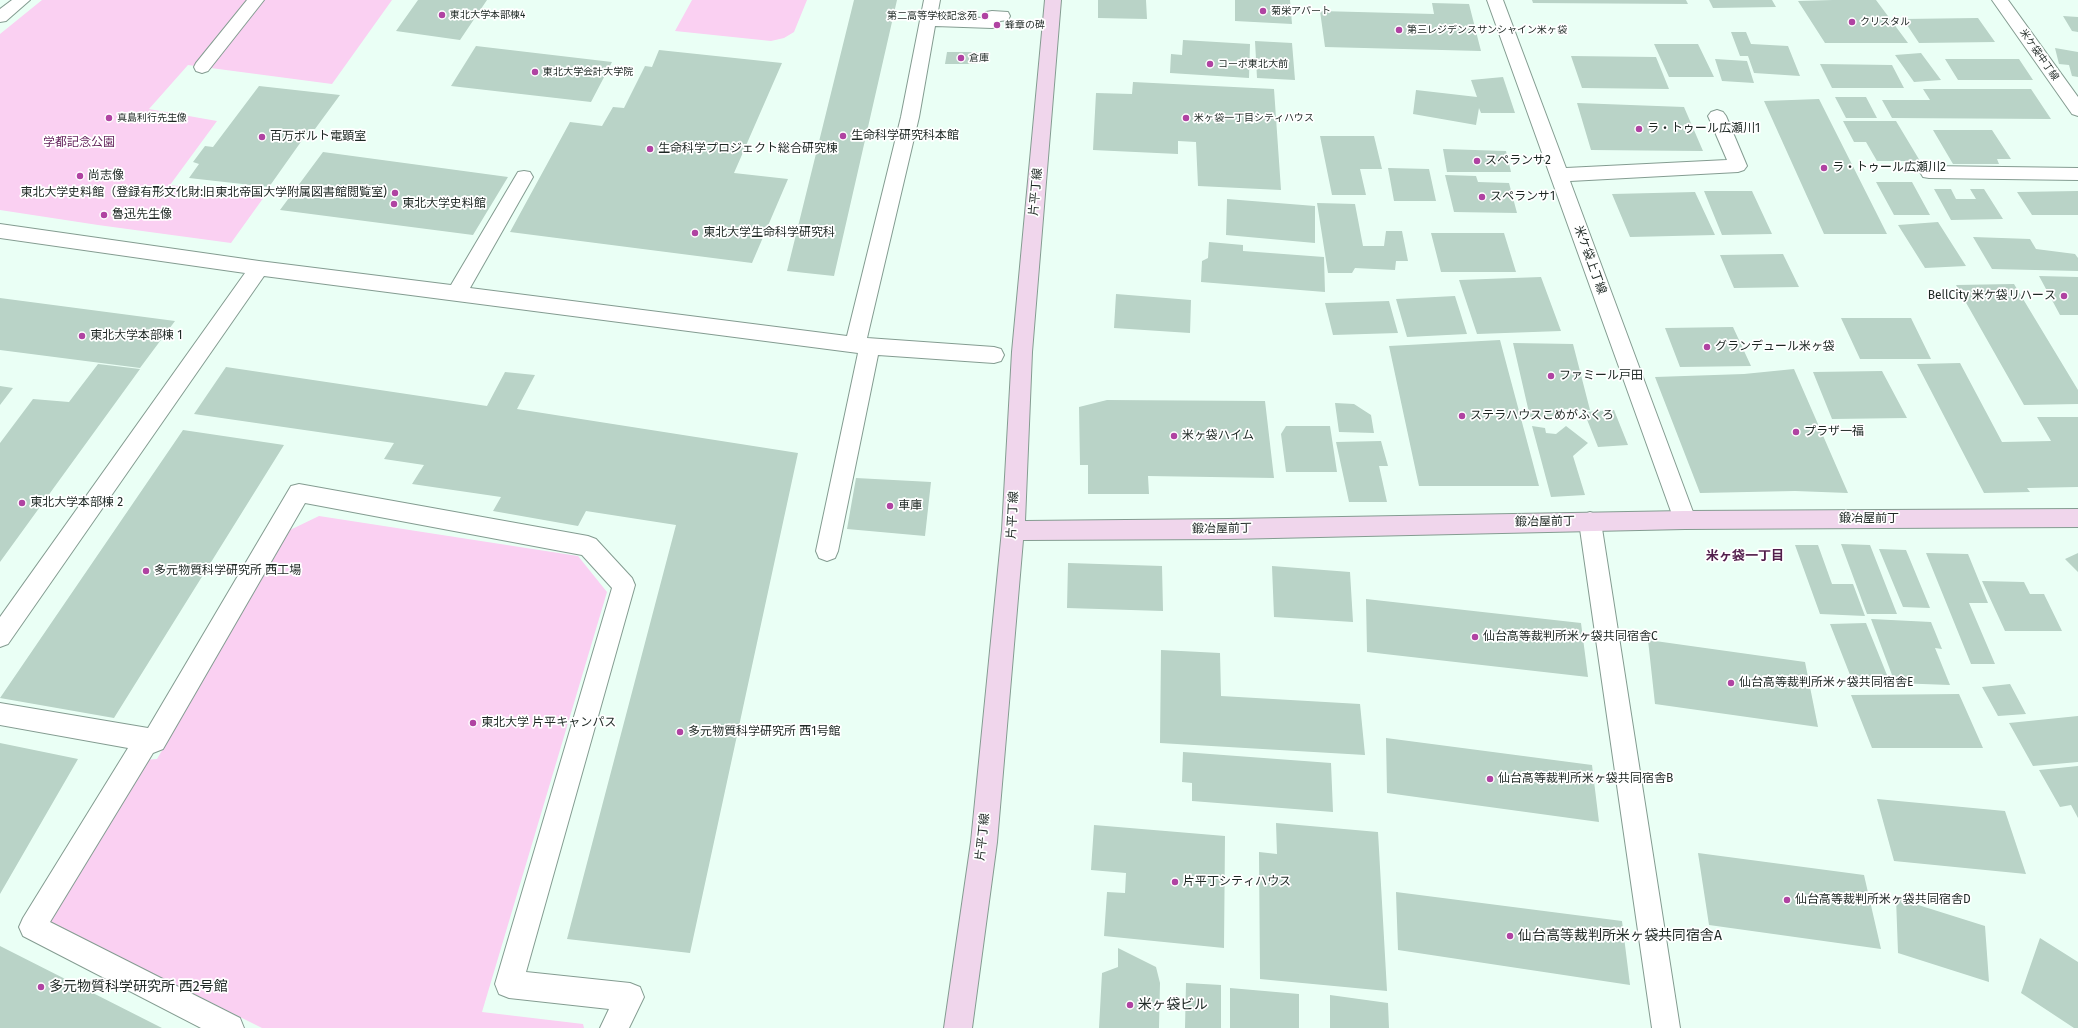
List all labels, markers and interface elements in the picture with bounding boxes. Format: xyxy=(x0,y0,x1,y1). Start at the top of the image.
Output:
place label: 菊栄アパート xyxy=(1271,5,1331,17)
marker: 菊栄アパート xyxy=(1258,6,1268,16)
place label: 東北大学本部棟4 xyxy=(450,9,525,21)
marker: 東北大学本部棟4 xyxy=(437,10,447,20)
place label: 第二高等学校記念苑 xyxy=(887,10,977,22)
marker: 第二高等学校記念苑 xyxy=(980,11,990,21)
place label: クリスタル xyxy=(1860,16,1910,28)
marker: クリスタル xyxy=(1847,17,1857,27)
place label: 蜂章の碑 xyxy=(1005,19,1045,31)
marker: 蜂章の碑 xyxy=(992,20,1002,30)
place label: 第三レジデンスサンシャイン米ヶ袋 xyxy=(1407,24,1567,36)
marker: 第三レジデンスサンシャイン米ヶ袋 xyxy=(1394,25,1404,35)
street label: 米ケ袋中丁線 xyxy=(2017,27,2061,83)
place label: 倉庫 xyxy=(969,52,989,64)
marker: 倉庫 xyxy=(956,53,966,63)
place label: コーポ東北大前 xyxy=(1218,58,1288,70)
marker: コーポ東北大前 xyxy=(1205,59,1215,69)
place label: 東北大学会計大学院 xyxy=(543,66,633,78)
marker: 東北大学会計大学院 xyxy=(530,67,540,77)
place label: 真島利行先生像 xyxy=(117,112,187,124)
place label: 米ヶ袋一丁目シティハウス xyxy=(1194,112,1314,124)
marker: 真島利行先生像 xyxy=(104,113,114,123)
marker: 米ヶ袋一丁目シティハウス xyxy=(1181,113,1191,123)
place label: ラ・トゥール広瀬川1 xyxy=(1647,122,1760,136)
marker: ラ・トゥール広瀬川1 xyxy=(1634,124,1644,134)
place label: 生命科学研究科本館 xyxy=(851,129,959,143)
place label: 百万ボルト電顕室 xyxy=(270,130,366,144)
marker: 生命科学研究科本館 xyxy=(838,131,848,141)
marker: 百万ボルト電顕室 xyxy=(257,132,267,142)
park label: 学都記念公園 xyxy=(43,136,115,150)
place label: 生命科学プロジェクト総合研究棟 xyxy=(658,142,838,156)
marker: 生命科学プロジェクト総合研究棟 xyxy=(645,144,655,154)
place label: スペランサ2 xyxy=(1485,154,1551,168)
marker: スペランサ2 xyxy=(1472,156,1482,166)
place label: ラ・トゥール広瀬川2 xyxy=(1832,161,1946,175)
marker: ラ・トゥール広瀬川2 xyxy=(1819,163,1829,173)
street label: 片平丁線 xyxy=(1027,167,1045,217)
place label: 尚志像 xyxy=(88,169,124,183)
marker: 尚志像 xyxy=(75,171,85,181)
place label: 東北大学史料館（登録有形文化財:旧東北帝国大学附属図書館閲覧室) xyxy=(20,186,387,200)
marker: 東北大学史料館（登録有形文化財:旧東北帝国大学附属図書館閲覧室) xyxy=(390,188,400,198)
place label: スペランサ1 xyxy=(1490,190,1555,204)
marker: スペランサ1 xyxy=(1477,192,1487,202)
place label: 東北大学史料館 xyxy=(402,197,486,211)
marker: 東北大学史料館 xyxy=(389,199,399,209)
place label: 魯迅先生像 xyxy=(112,208,172,222)
marker: 魯迅先生像 xyxy=(99,210,109,220)
street label: 米ケ袋上丁線 xyxy=(1571,224,1609,296)
place label: 東北大学生命科学研究科 xyxy=(703,226,835,240)
marker: 東北大学生命科学研究科 xyxy=(690,228,700,238)
place label: BellCity 米ケ袋リハース xyxy=(1928,289,2056,303)
marker: BellCity 米ケ袋リハース xyxy=(2059,291,2069,301)
place label: 東北大学本部棟 1 xyxy=(90,329,182,343)
marker: 東北大学本部棟 1 xyxy=(77,331,87,341)
place label: グランデュール米ヶ袋 xyxy=(1715,340,1835,354)
marker: グランデュール米ヶ袋 xyxy=(1702,342,1712,352)
place label: ファミール戸田 xyxy=(1559,369,1643,383)
marker: ファミール戸田 xyxy=(1546,371,1556,381)
place label: ステラハウスこめがふくろ xyxy=(1470,409,1614,423)
marker: ステラハウスこめがふくろ xyxy=(1457,411,1467,421)
place label: プラザ一福 xyxy=(1804,425,1864,439)
marker: プラザ一福 xyxy=(1791,427,1801,437)
place label: 米ヶ袋ハイム xyxy=(1182,429,1254,443)
marker: 米ヶ袋ハイム xyxy=(1169,431,1179,441)
street label: 片平丁線 xyxy=(1005,491,1021,539)
place label: 東北大学本部棟 2 xyxy=(30,496,123,510)
marker: 東北大学本部棟 2 xyxy=(17,498,27,508)
place label: 車庫 xyxy=(898,499,922,513)
marker: 車庫 xyxy=(885,501,895,511)
street label: 鍛冶屋前丁 xyxy=(1839,512,1899,526)
street label: 鍛冶屋前丁 xyxy=(1515,514,1575,530)
street label: 鍛冶屋前丁 xyxy=(1192,521,1252,537)
district label: 米ヶ袋一丁目 xyxy=(1706,548,1784,564)
place label: 多元物質科学研究所 西工場 xyxy=(154,564,301,578)
marker: 多元物質科学研究所 西工場 xyxy=(141,566,151,576)
place label: 仙台高等裁判所米ヶ袋共同宿舎C xyxy=(1483,630,1658,644)
marker: 仙台高等裁判所米ヶ袋共同宿舎C xyxy=(1470,632,1480,642)
place label: 仙台高等裁判所米ヶ袋共同宿舎E xyxy=(1739,676,1913,690)
marker: 仙台高等裁判所米ヶ袋共同宿舎E xyxy=(1726,678,1736,688)
place label: 東北大学 片平キャンパス xyxy=(481,716,616,730)
marker: 東北大学 片平キャンパス xyxy=(468,718,478,728)
place label: 多元物質科学研究所 西1号館 xyxy=(688,725,840,739)
marker: 多元物質科学研究所 西1号館 xyxy=(675,727,685,737)
place label: 仙台高等裁判所米ヶ袋共同宿舎B xyxy=(1498,772,1673,786)
marker: 仙台高等裁判所米ヶ袋共同宿舎B xyxy=(1485,774,1495,784)
street label: 片平丁線 xyxy=(973,812,993,862)
place label: 片平丁シティハウス xyxy=(1183,875,1291,889)
marker: 片平丁シティハウス xyxy=(1170,877,1180,887)
place label: 仙台高等裁判所米ヶ袋共同宿舎D xyxy=(1795,893,1971,907)
marker: 仙台高等裁判所米ヶ袋共同宿舎D xyxy=(1782,895,1792,905)
place label: 仙台高等裁判所米ヶ袋共同宿舎A xyxy=(1518,928,1722,944)
marker: 仙台高等裁判所米ヶ袋共同宿舎A xyxy=(1505,931,1515,941)
place label: 多元物質科学研究所 西2号館 xyxy=(49,979,228,995)
marker: 多元物質科学研究所 西2号館 xyxy=(36,982,46,992)
place label: 米ヶ袋ビル xyxy=(1138,997,1208,1013)
marker: 米ヶ袋ビル xyxy=(1125,1000,1135,1010)

